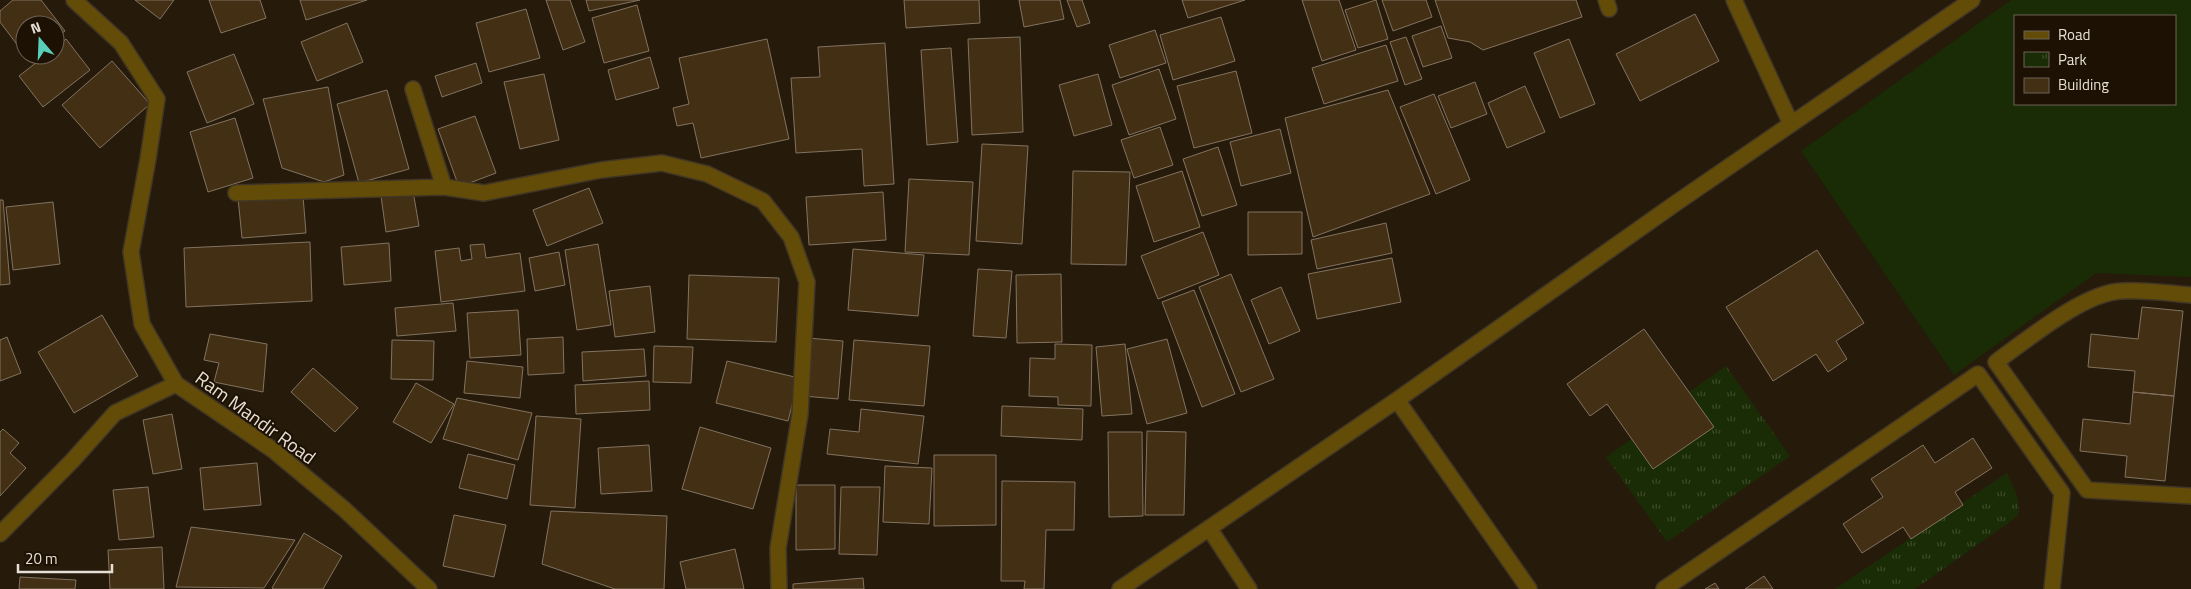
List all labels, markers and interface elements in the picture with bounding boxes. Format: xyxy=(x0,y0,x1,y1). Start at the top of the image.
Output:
north arrow xyxy=(15,15,65,65)
legend xyxy=(2014,15,2176,105)
text: N xyxy=(28,16,44,39)
text: Road xyxy=(2058,23,2090,46)
text: Park xyxy=(2058,48,2087,71)
text: Building xyxy=(2058,73,2109,96)
street label: Ram Mandir Road xyxy=(190,363,322,471)
scale bar xyxy=(18,542,111,574)
text: 20 m xyxy=(25,547,58,570)

